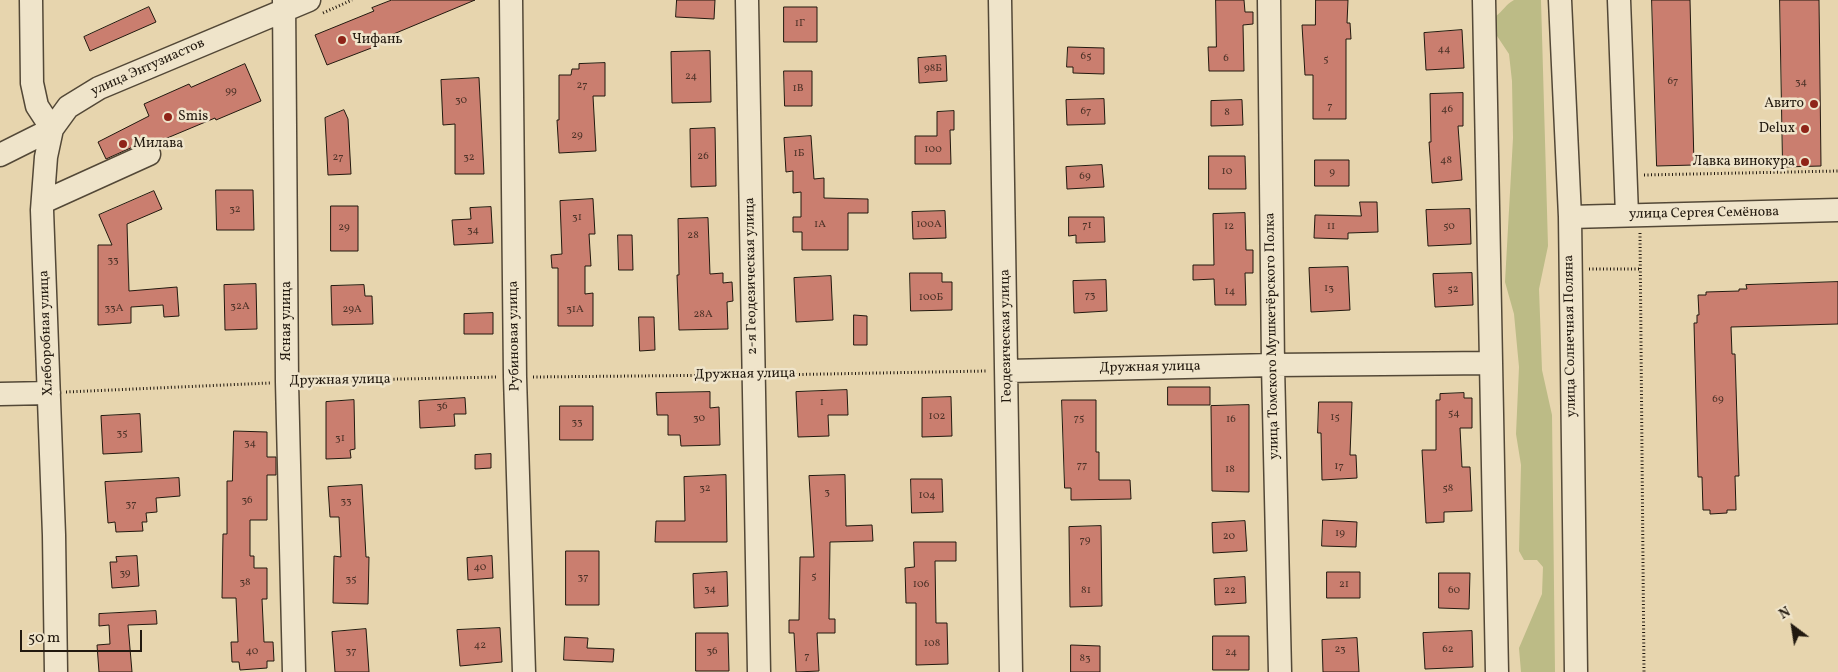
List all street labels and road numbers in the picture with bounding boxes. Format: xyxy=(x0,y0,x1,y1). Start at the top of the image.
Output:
street label: улица Энтузиастов xyxy=(88,35,208,101)
street label: 2-я Геодезическая улица xyxy=(742,197,762,355)
street label: улица Сергея Семёнова xyxy=(1629,204,1779,224)
street label: улица Томского Мушкетёрского Полка xyxy=(1262,212,1284,460)
street label: улица Солнечная Поляна xyxy=(1561,255,1581,417)
street label: Геодезическая улица xyxy=(997,269,1017,403)
street label: Хлеборобная улица xyxy=(36,270,58,396)
street label: Рубиновая улица xyxy=(506,280,524,392)
street label: Ясная улица xyxy=(279,281,295,361)
street label: Дружная улица xyxy=(1099,359,1201,377)
street label: Дружная улица xyxy=(694,366,796,384)
street label: Дружная улица xyxy=(289,372,391,390)

